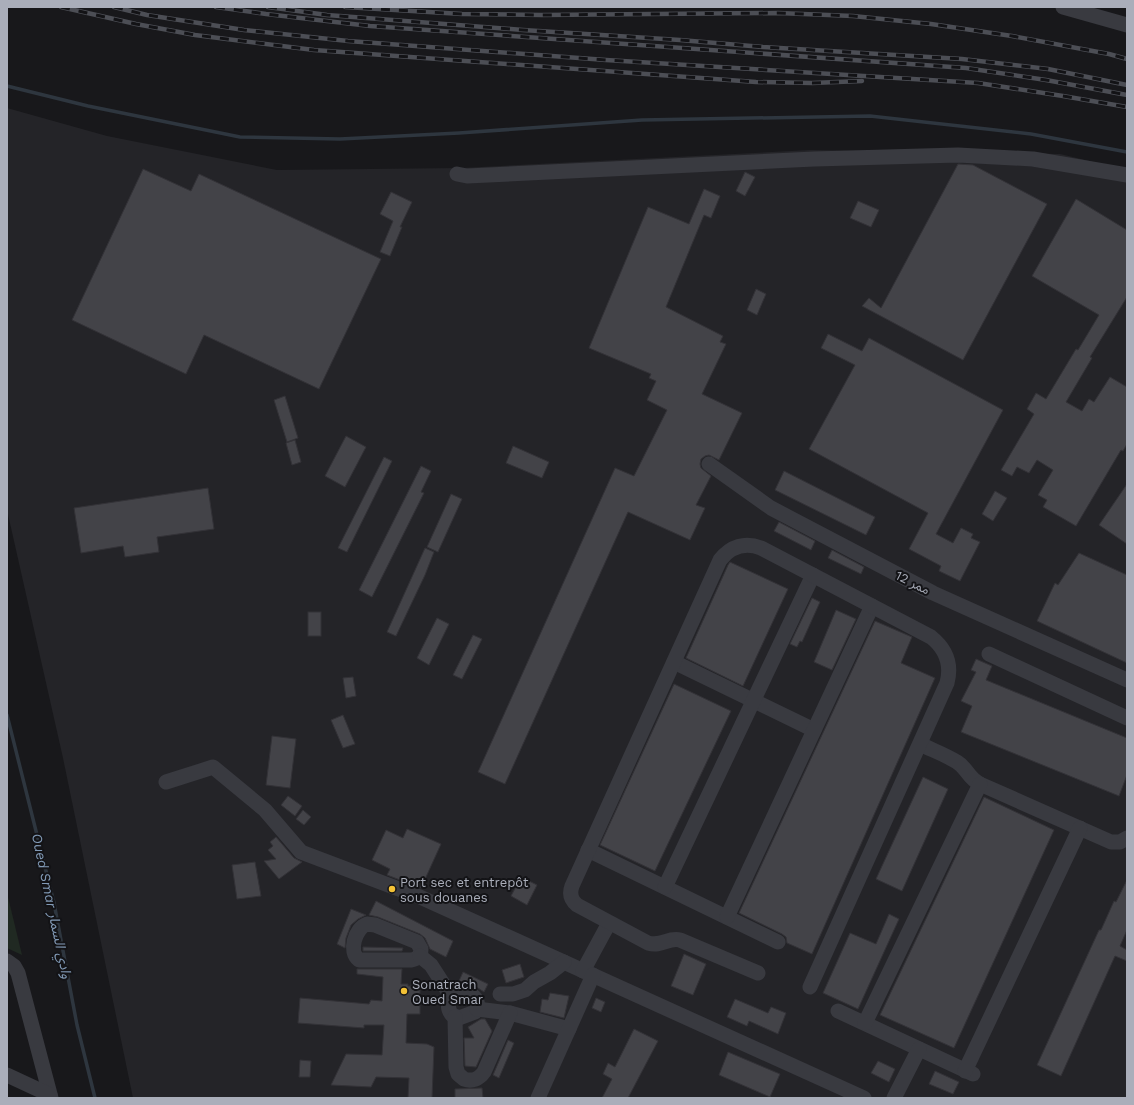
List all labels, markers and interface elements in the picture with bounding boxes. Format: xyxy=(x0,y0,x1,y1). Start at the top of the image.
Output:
street label: ممر 12 xyxy=(893,567,933,598)
water label: Oued Smar وادي السمار xyxy=(26,832,75,981)
place label: Port sec et entrepôt sous douanes xyxy=(400,875,529,905)
marker: Port sec et entrepôt sous douanes xyxy=(387,884,397,894)
place label: Sonatrach Oued Smar xyxy=(412,977,483,1007)
marker: Sonatrach Oued Smar xyxy=(399,986,409,996)

